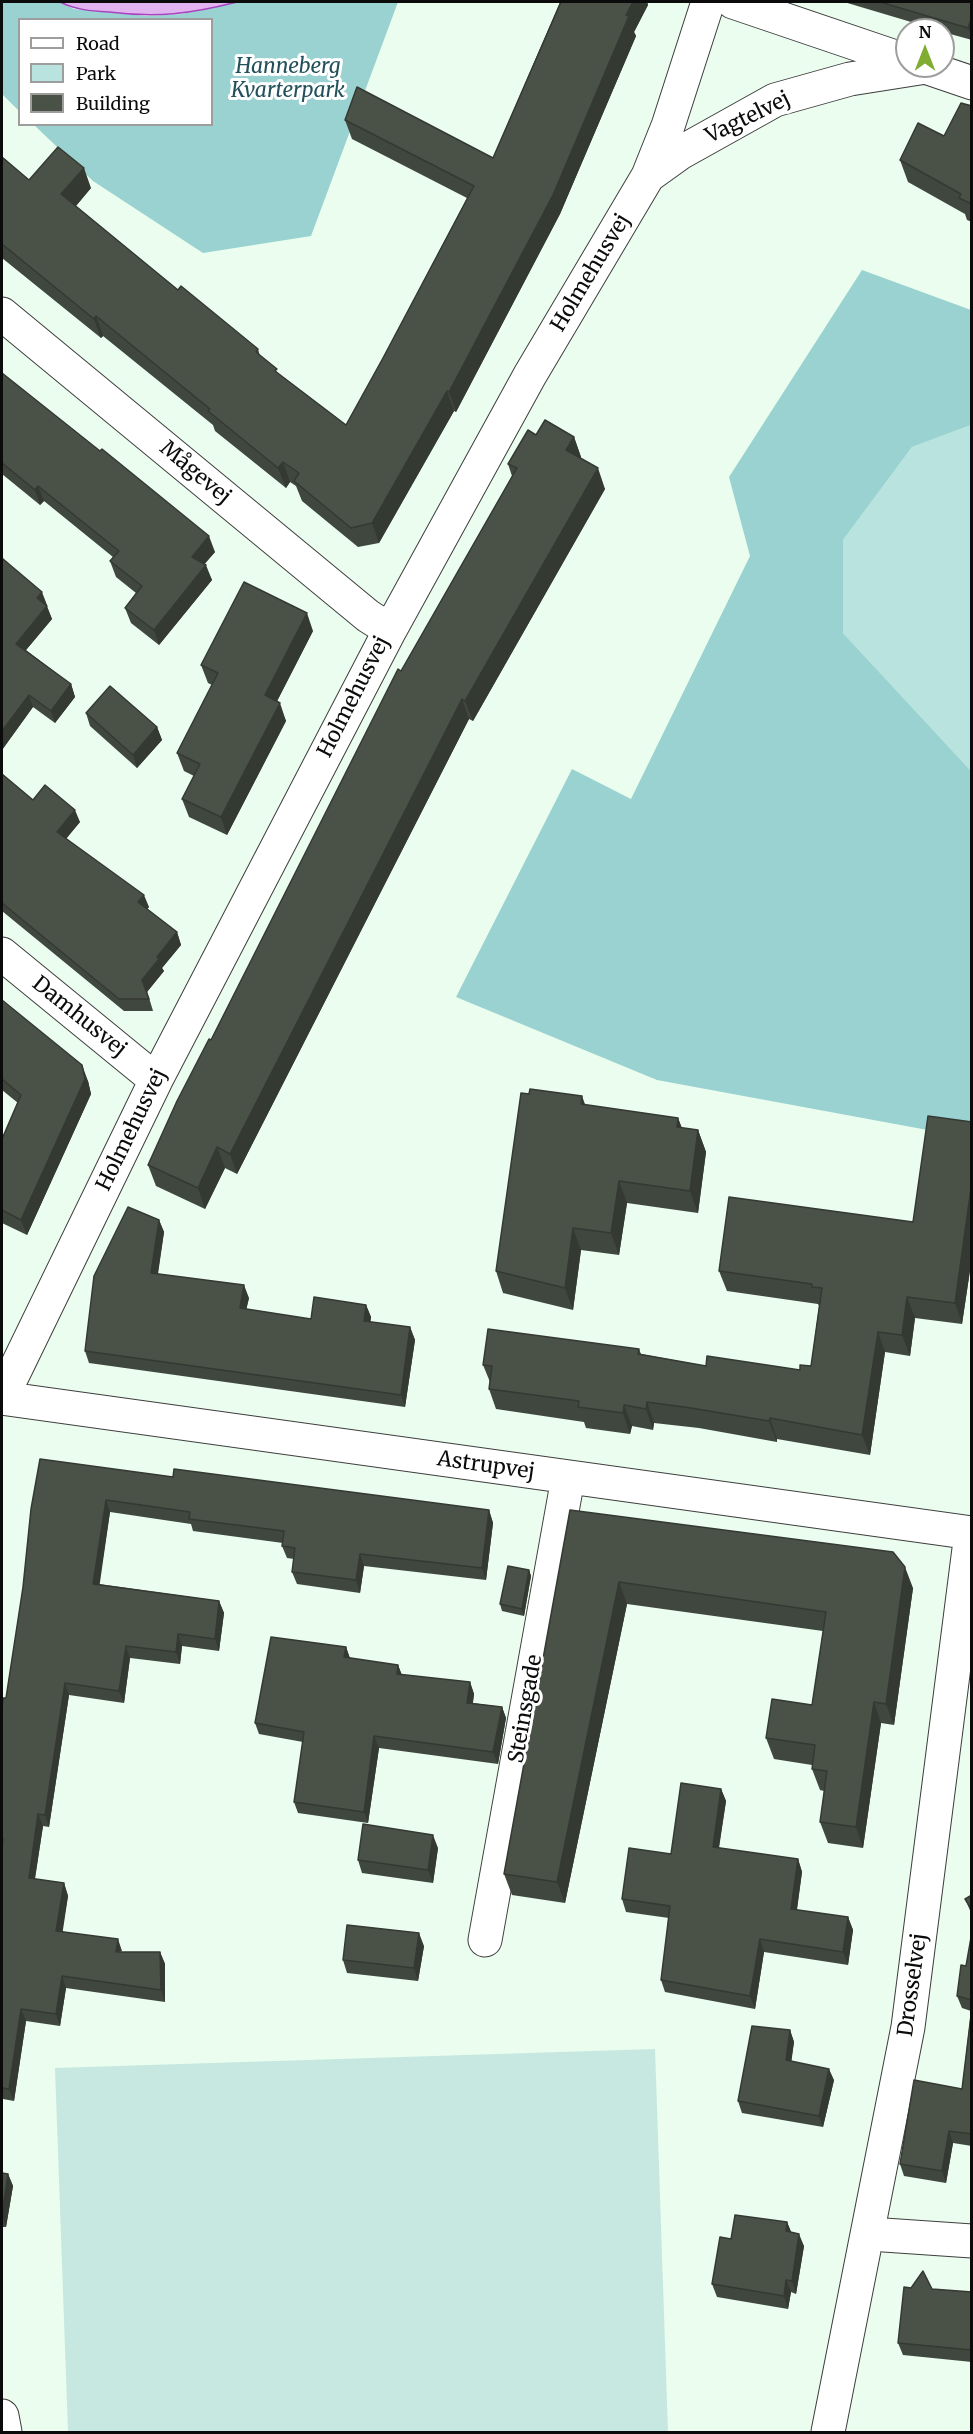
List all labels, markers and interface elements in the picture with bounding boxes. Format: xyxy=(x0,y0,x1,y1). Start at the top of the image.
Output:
legend xyxy=(18,18,213,126)
north arrow xyxy=(895,18,955,78)
text: N xyxy=(919,22,931,42)
text: Road xyxy=(76,32,120,55)
park label: Hanneberg Kvarterpark xyxy=(231,54,345,104)
text: Park xyxy=(76,62,116,85)
street label: Vagtelvej xyxy=(702,87,794,149)
text: Building xyxy=(76,92,150,115)
street label: Holmehusvej xyxy=(546,210,636,336)
street label: Mågevej xyxy=(154,436,236,510)
street label: Holmehusvej xyxy=(313,632,395,762)
street label: Damhusvej xyxy=(27,971,131,1063)
street label: Holmehusvej xyxy=(92,1065,172,1195)
street label: Astrupvej xyxy=(436,1447,536,1485)
street label: Steinsgade xyxy=(504,1653,548,1765)
street label: Drosselvej xyxy=(893,1932,933,2038)

